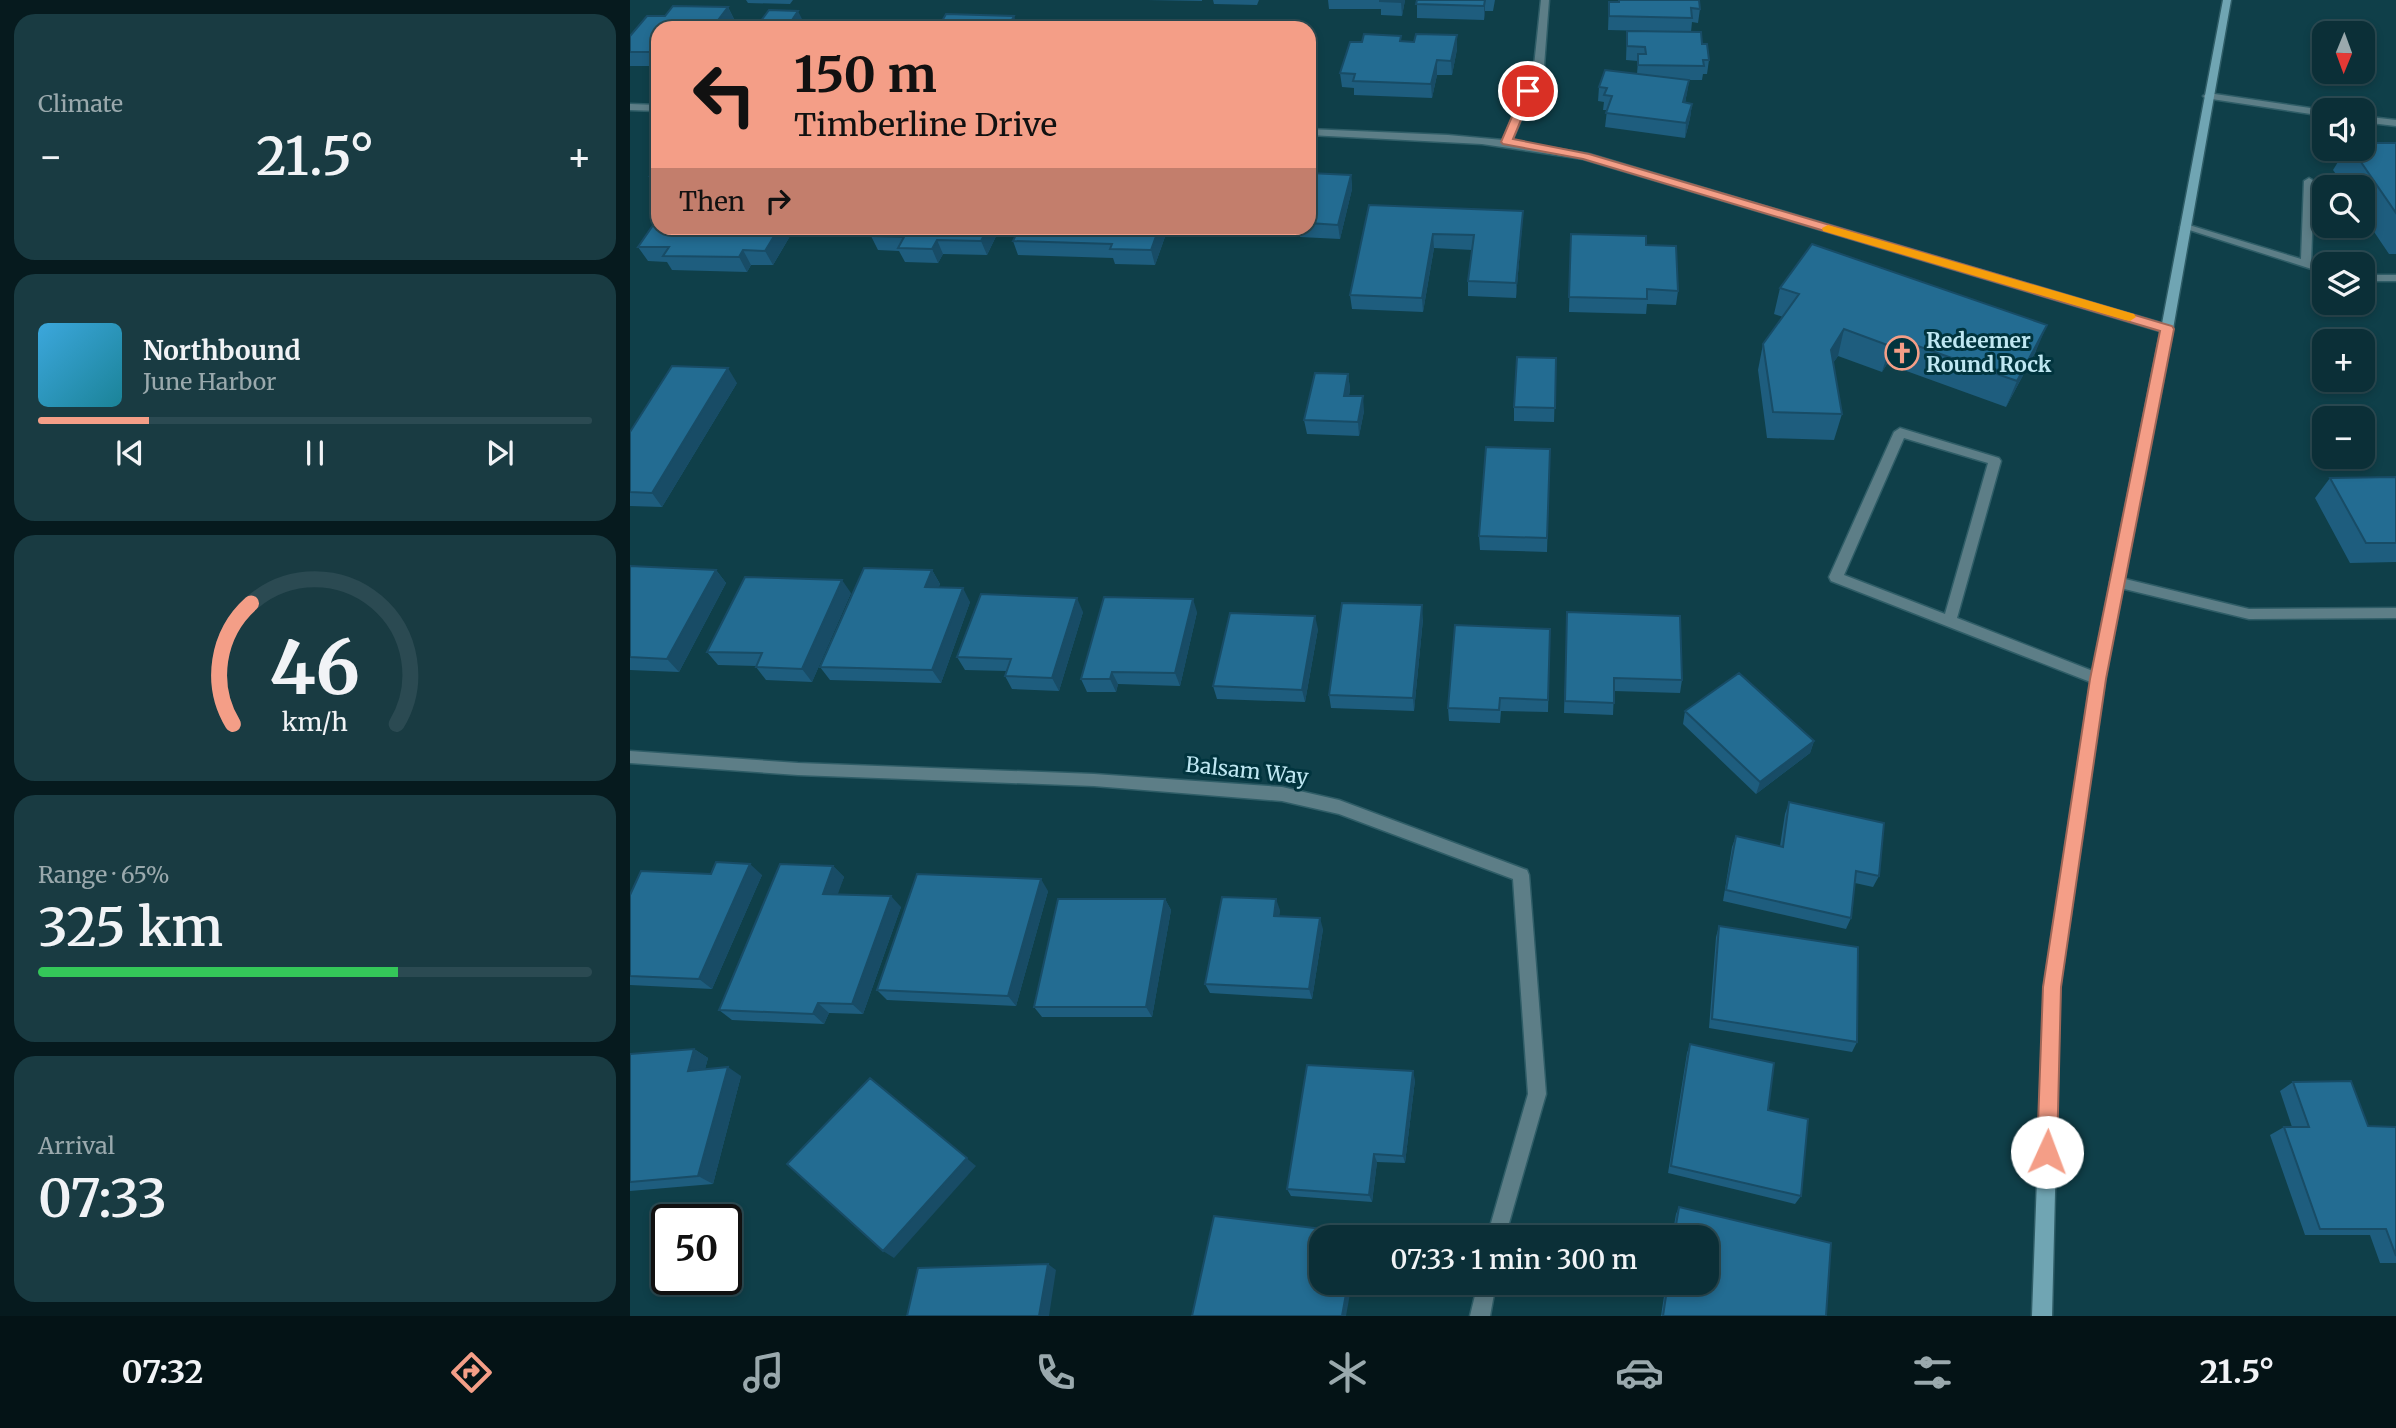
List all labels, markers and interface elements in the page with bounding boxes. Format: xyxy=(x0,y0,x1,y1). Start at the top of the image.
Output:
north arrow xyxy=(2312,21,2375,84)
map controls xyxy=(2312,21,2375,469)
text: 150 m xyxy=(794,44,937,105)
icon: left xyxy=(679,49,770,140)
pin xyxy=(1498,61,1558,121)
icon: arrive xyxy=(1509,72,1547,110)
text: Climate xyxy=(38,89,123,118)
button: sound xyxy=(2312,98,2375,161)
text: Timberline Drive xyxy=(794,105,1057,145)
text: 21.5° xyxy=(256,124,374,189)
text: − xyxy=(38,133,63,180)
text: + xyxy=(567,133,592,180)
button: search xyxy=(2312,175,2375,238)
icon: right xyxy=(759,182,797,220)
text: Then xyxy=(679,185,745,218)
button: layers xyxy=(2312,252,2375,315)
place label: Redeemer Round Rock xyxy=(1926,327,2052,378)
button: + xyxy=(2312,329,2375,392)
text: Northbound xyxy=(143,334,301,367)
church icon: Redeemer Round Rock xyxy=(1883,334,1921,372)
text: June Harbor xyxy=(143,367,276,396)
button: − xyxy=(2312,406,2375,469)
icon: previous xyxy=(111,434,149,472)
icon: pause xyxy=(296,434,334,472)
icon: next xyxy=(481,434,519,472)
text: 46 xyxy=(270,622,360,714)
text: km/h xyxy=(282,706,348,738)
street label: Balsam Way xyxy=(1184,751,1311,790)
text: Range · 65% xyxy=(38,860,170,889)
text: 325 km xyxy=(38,895,223,960)
position arrow xyxy=(2010,1115,2084,1189)
text: Arrival xyxy=(38,1131,115,1160)
text: 07:33 xyxy=(38,1166,167,1231)
speed limit sign: 50 xyxy=(651,1204,742,1295)
text: 07:33 · 1 min · 300 m xyxy=(1391,1243,1637,1276)
icon: directions xyxy=(447,1348,496,1397)
icon: music xyxy=(739,1348,788,1397)
icon: phone xyxy=(1031,1348,1080,1397)
icon: climate xyxy=(1323,1348,1372,1397)
icon: car xyxy=(1615,1348,1664,1397)
icon: filters xyxy=(1908,1348,1957,1397)
text: 07:32 xyxy=(122,1352,203,1392)
text: 21.5° xyxy=(2200,1352,2274,1392)

